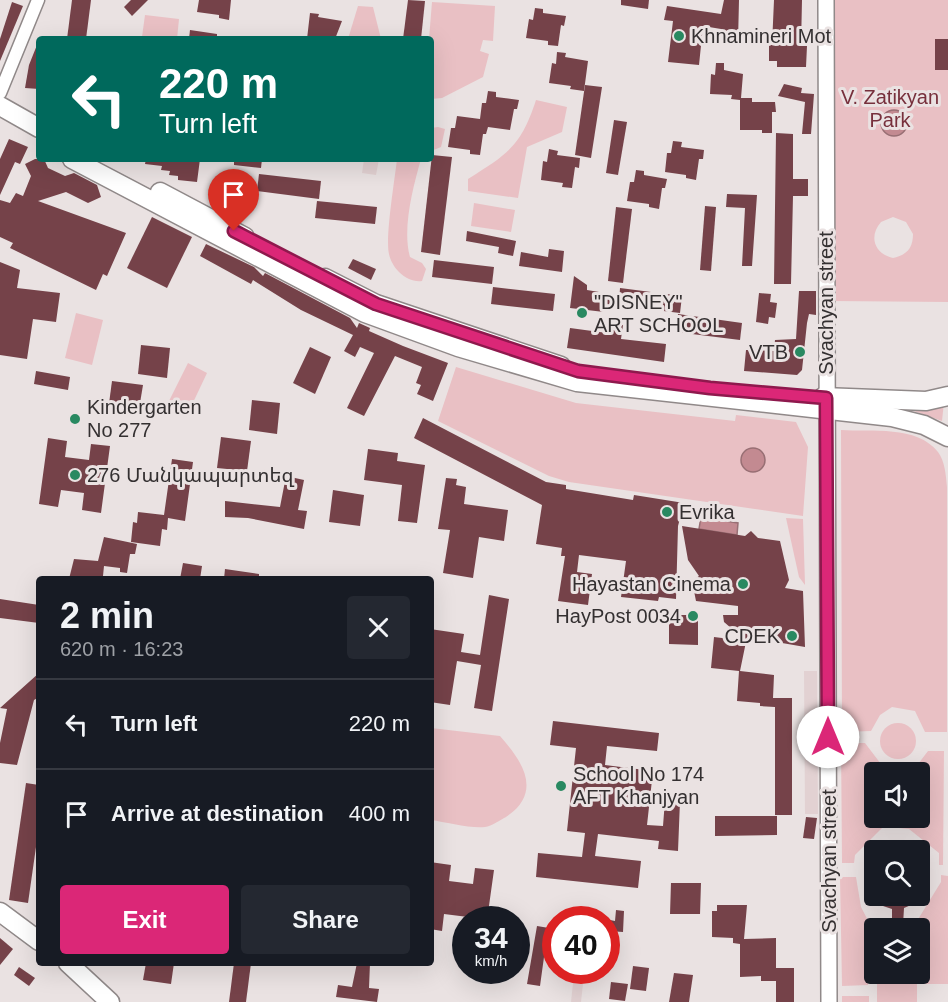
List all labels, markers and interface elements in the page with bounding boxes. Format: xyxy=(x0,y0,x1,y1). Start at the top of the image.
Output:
place label: Khnamineri Mot xyxy=(691,25,832,47)
marker: Khnamineri Mot xyxy=(672,29,686,43)
icon: left xyxy=(60,60,138,138)
text: 220 m xyxy=(159,60,278,107)
park label: V. Zatikyan Park xyxy=(841,86,939,131)
text: Turn left xyxy=(159,109,257,139)
pin xyxy=(208,169,259,231)
icon: arrive xyxy=(217,178,250,211)
street label: Svachyan street xyxy=(815,231,837,375)
place label: "DISNEY" ART SCHOOL xyxy=(594,291,723,336)
marker: "DISNEY" ART SCHOOL xyxy=(575,306,589,320)
place label: VTB xyxy=(749,341,788,363)
marker: VTB xyxy=(793,345,807,359)
place label: Kindergarten No 277 xyxy=(87,396,202,441)
marker: Kindergarten No 277 xyxy=(68,412,82,426)
place label: 276 Մանկապարտեզ xyxy=(87,464,294,487)
marker: 276 Մանկապարտեզ xyxy=(68,468,82,482)
place label: Evrika xyxy=(679,501,735,523)
marker: Evrika xyxy=(660,505,674,519)
place label: Hayastan Cinema xyxy=(572,573,732,595)
marker: Hayastan Cinema xyxy=(736,577,750,591)
text: 2 min xyxy=(60,595,154,636)
button: close xyxy=(347,596,410,659)
place label: HayPost 0034 xyxy=(555,605,681,627)
marker: HayPost 0034 xyxy=(686,609,700,623)
place label: CDEK xyxy=(724,625,781,647)
marker: CDEK xyxy=(785,629,799,643)
text: 620 m · 16:23 xyxy=(60,638,183,660)
position arrow xyxy=(796,705,860,769)
icon: left xyxy=(60,708,93,741)
text: Turn left xyxy=(111,711,197,736)
text: 220 m xyxy=(349,711,410,736)
map controls xyxy=(864,762,930,984)
button: sound xyxy=(864,762,930,828)
place label: School No 174 AFT Khanjyan xyxy=(573,763,704,808)
marker: School No 174 AFT Khanjyan xyxy=(554,779,568,793)
street label: Svachyan street xyxy=(818,789,840,933)
icon: arrive xyxy=(60,798,93,831)
text: Arrive at destination xyxy=(111,801,324,826)
text: 400 m xyxy=(349,801,410,826)
button: search xyxy=(864,840,930,906)
button: Exit xyxy=(60,885,229,954)
button: Share xyxy=(241,885,410,954)
speed limit sign: 40 xyxy=(542,906,620,984)
button: layers xyxy=(864,918,930,984)
text: 34 xyxy=(474,921,508,954)
text: km/h xyxy=(475,952,507,969)

